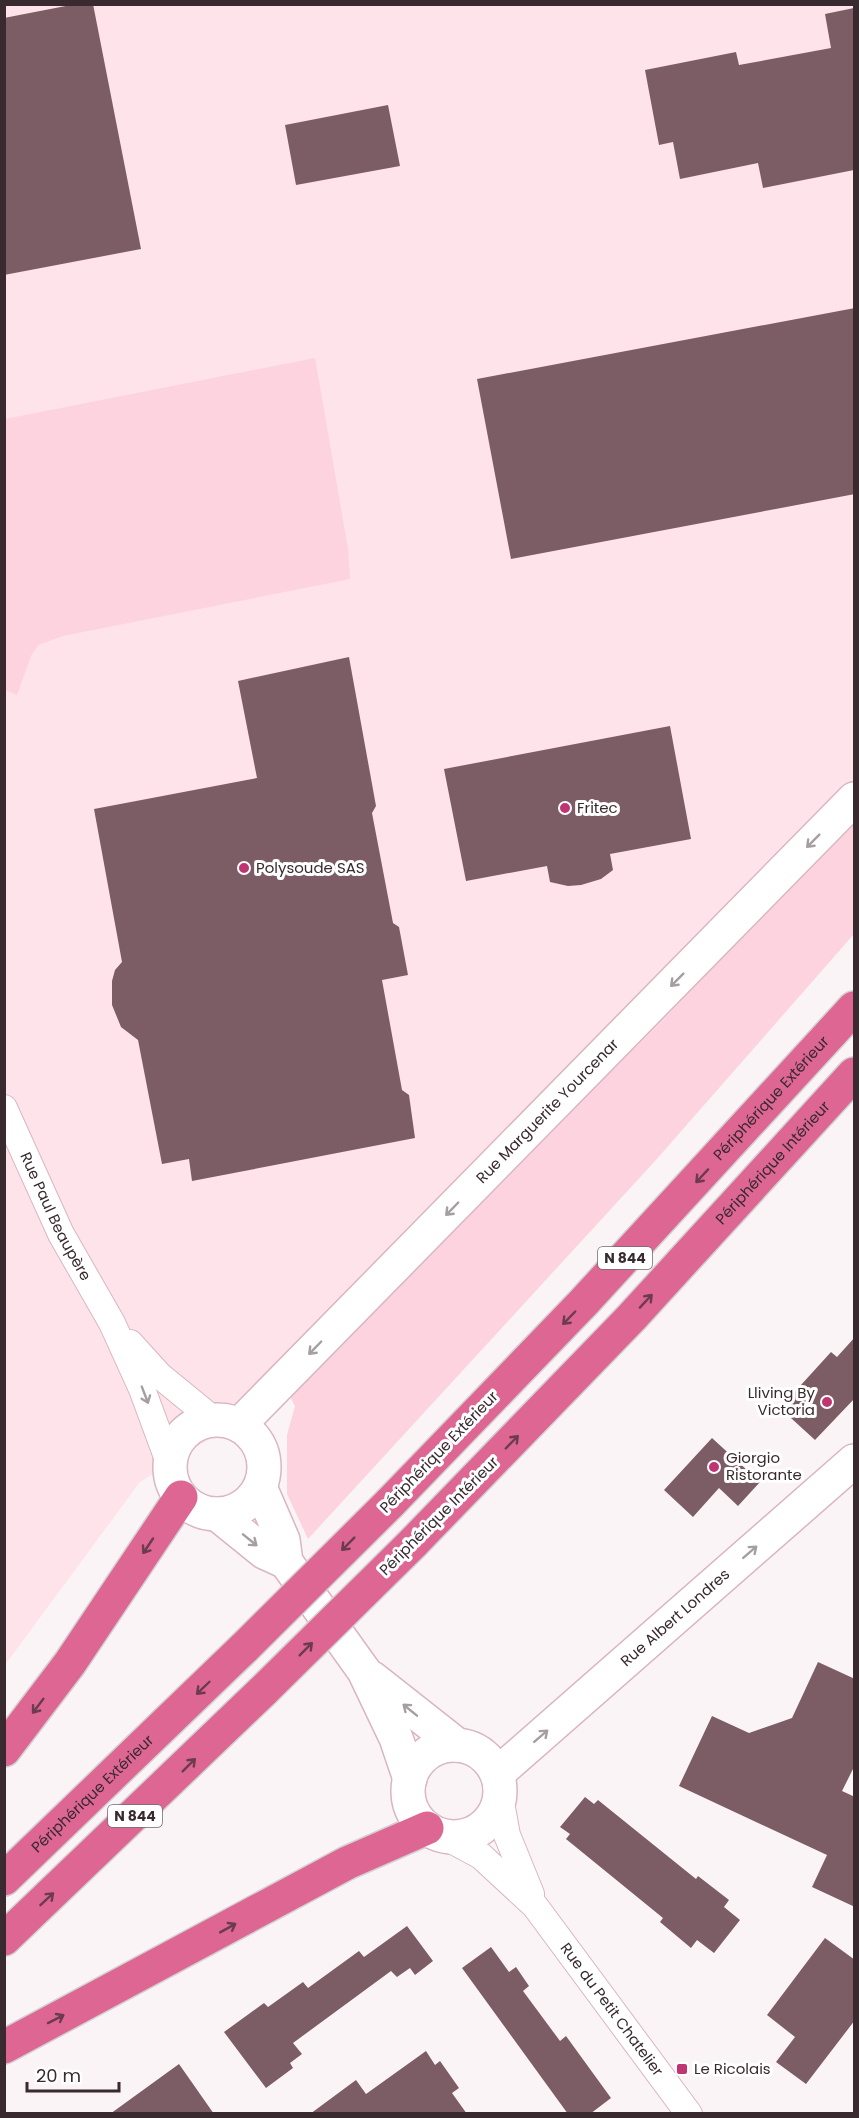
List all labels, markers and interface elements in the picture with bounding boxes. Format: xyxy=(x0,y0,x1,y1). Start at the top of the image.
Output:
place label: Fritec xyxy=(577,797,618,818)
marker: Fritec xyxy=(558,801,572,815)
one-way arrow xyxy=(806,833,821,848)
place label: Polysoude SAS xyxy=(256,857,365,878)
marker: Polysoude SAS xyxy=(237,861,251,875)
one-way arrow xyxy=(669,972,684,987)
street label: Périphérique Extérieur xyxy=(708,1031,834,1165)
street label: Rue Marguerite Yourcenar xyxy=(471,1033,623,1188)
street label: Périphérique Intérieur xyxy=(711,1096,835,1229)
street label: Rue Paul Beaupère xyxy=(15,1149,96,1284)
one-way arrow xyxy=(695,1168,709,1183)
one-way arrow xyxy=(444,1201,459,1216)
road number: N 844 xyxy=(598,1247,652,1269)
one-way arrow xyxy=(639,1293,653,1308)
one-way arrow xyxy=(562,1310,576,1325)
one-way arrow xyxy=(308,1340,323,1355)
place label: Lliving By Victoria xyxy=(748,1382,816,1420)
one-way arrow xyxy=(140,1385,151,1404)
street label: Périphérique Extérieur xyxy=(375,1386,503,1517)
marker: Lliving By Victoria xyxy=(820,1395,834,1409)
one-way arrow xyxy=(504,1434,519,1449)
place label: Giorgio Ristorante xyxy=(726,1447,802,1485)
street label: Périphérique Intérieur xyxy=(374,1451,503,1580)
marker: Giorgio Ristorante xyxy=(707,1460,721,1474)
one-way arrow xyxy=(242,1534,258,1547)
one-way arrow xyxy=(142,1537,154,1553)
one-way arrow xyxy=(341,1537,356,1552)
one-way arrow xyxy=(743,1545,758,1559)
street label: Rue Albert Londres xyxy=(616,1564,734,1671)
one-way arrow xyxy=(298,1642,313,1656)
one-way arrow xyxy=(196,1681,211,1695)
one-way arrow xyxy=(31,1698,44,1714)
one-way arrow xyxy=(403,1703,418,1717)
street label: Périphérique Extérieur xyxy=(27,1729,158,1857)
one-way arrow xyxy=(533,1729,548,1743)
one-way arrow xyxy=(181,1758,196,1772)
road number: N 844 xyxy=(108,1805,162,1827)
one-way arrow xyxy=(39,1892,54,1906)
one-way arrow xyxy=(219,1922,237,1933)
street label: Rue du Petit Chatelier xyxy=(556,1938,669,2081)
one-way arrow xyxy=(47,2013,64,2025)
scale bar xyxy=(27,2055,118,2093)
place label: Le Ricolais xyxy=(694,2058,771,2079)
marker: Le Ricolais xyxy=(675,2062,689,2076)
text: 20 m xyxy=(36,2063,81,2088)

